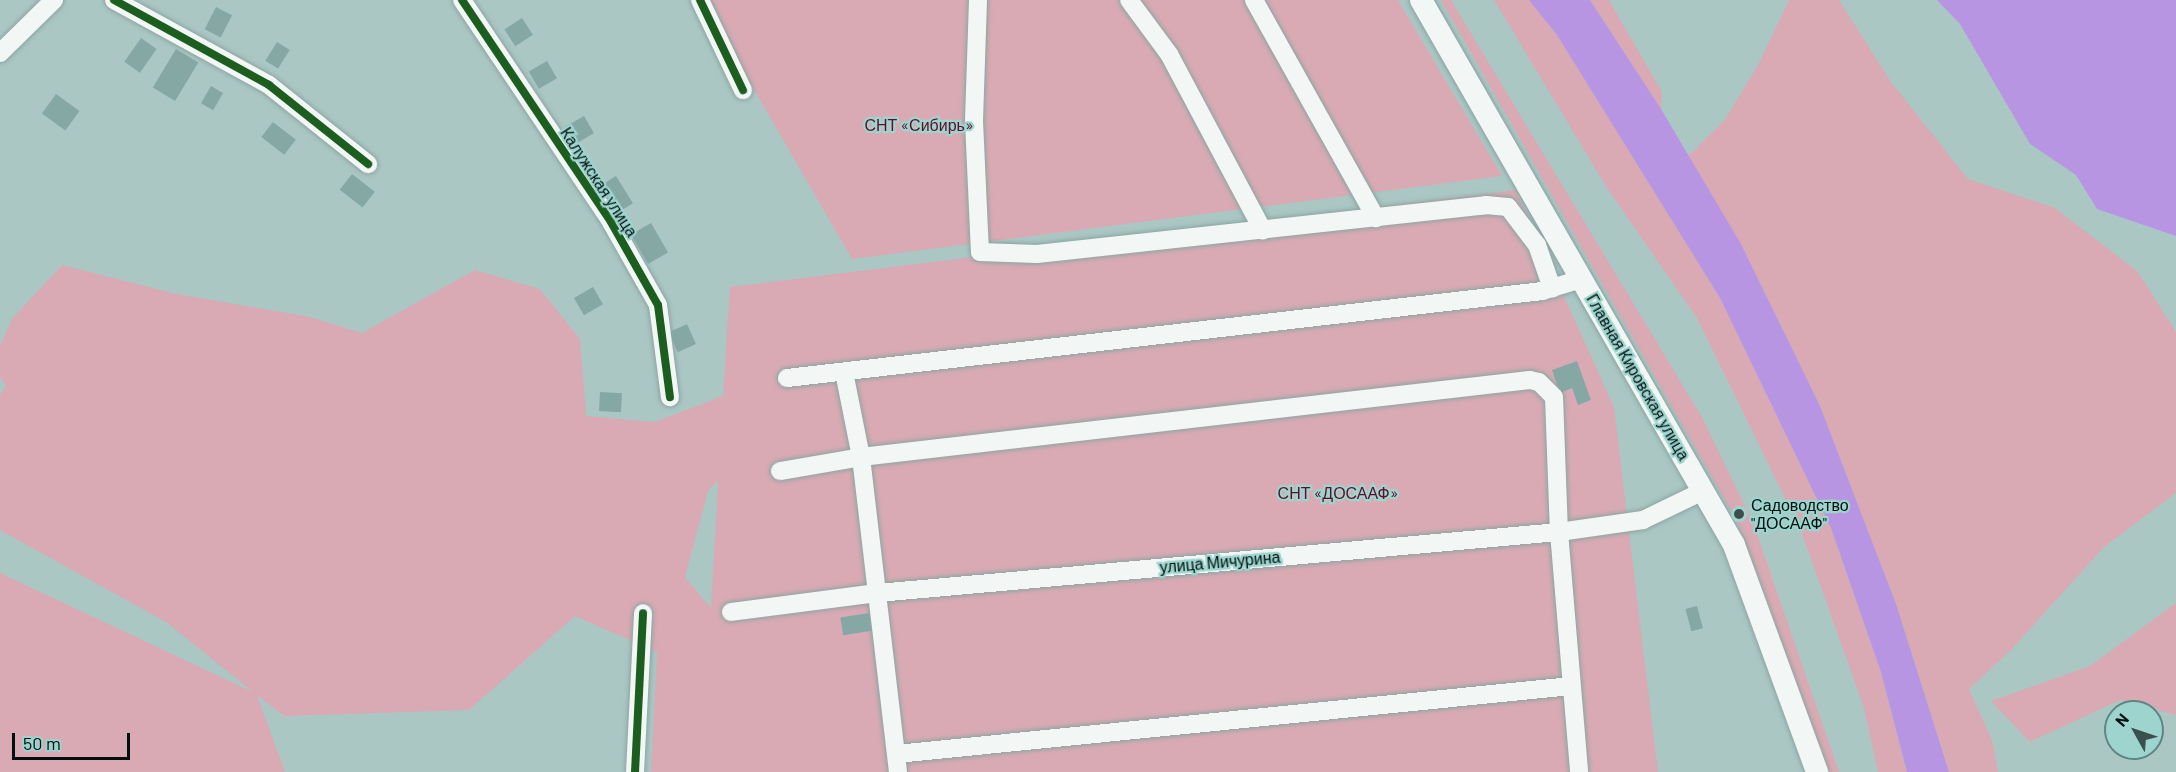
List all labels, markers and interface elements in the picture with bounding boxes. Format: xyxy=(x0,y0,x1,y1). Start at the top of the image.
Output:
park label: СНТ «Сибирь» xyxy=(864,115,974,135)
street label: Калужская улица xyxy=(556,124,642,240)
street label: Главная Кировская улица xyxy=(1583,291,1693,463)
park label: СНТ «ДОСААФ» xyxy=(1278,483,1398,503)
place label: Садоводство "ДОСААФ" xyxy=(1751,495,1849,533)
marker: Садоводство "ДОСААФ" xyxy=(1732,507,1746,521)
street label: улица Мичурина xyxy=(1159,547,1281,577)
north arrow xyxy=(2104,700,2164,760)
text: N xyxy=(2111,709,2132,730)
scale bar xyxy=(15,721,134,759)
text: 50 m xyxy=(23,732,61,754)

